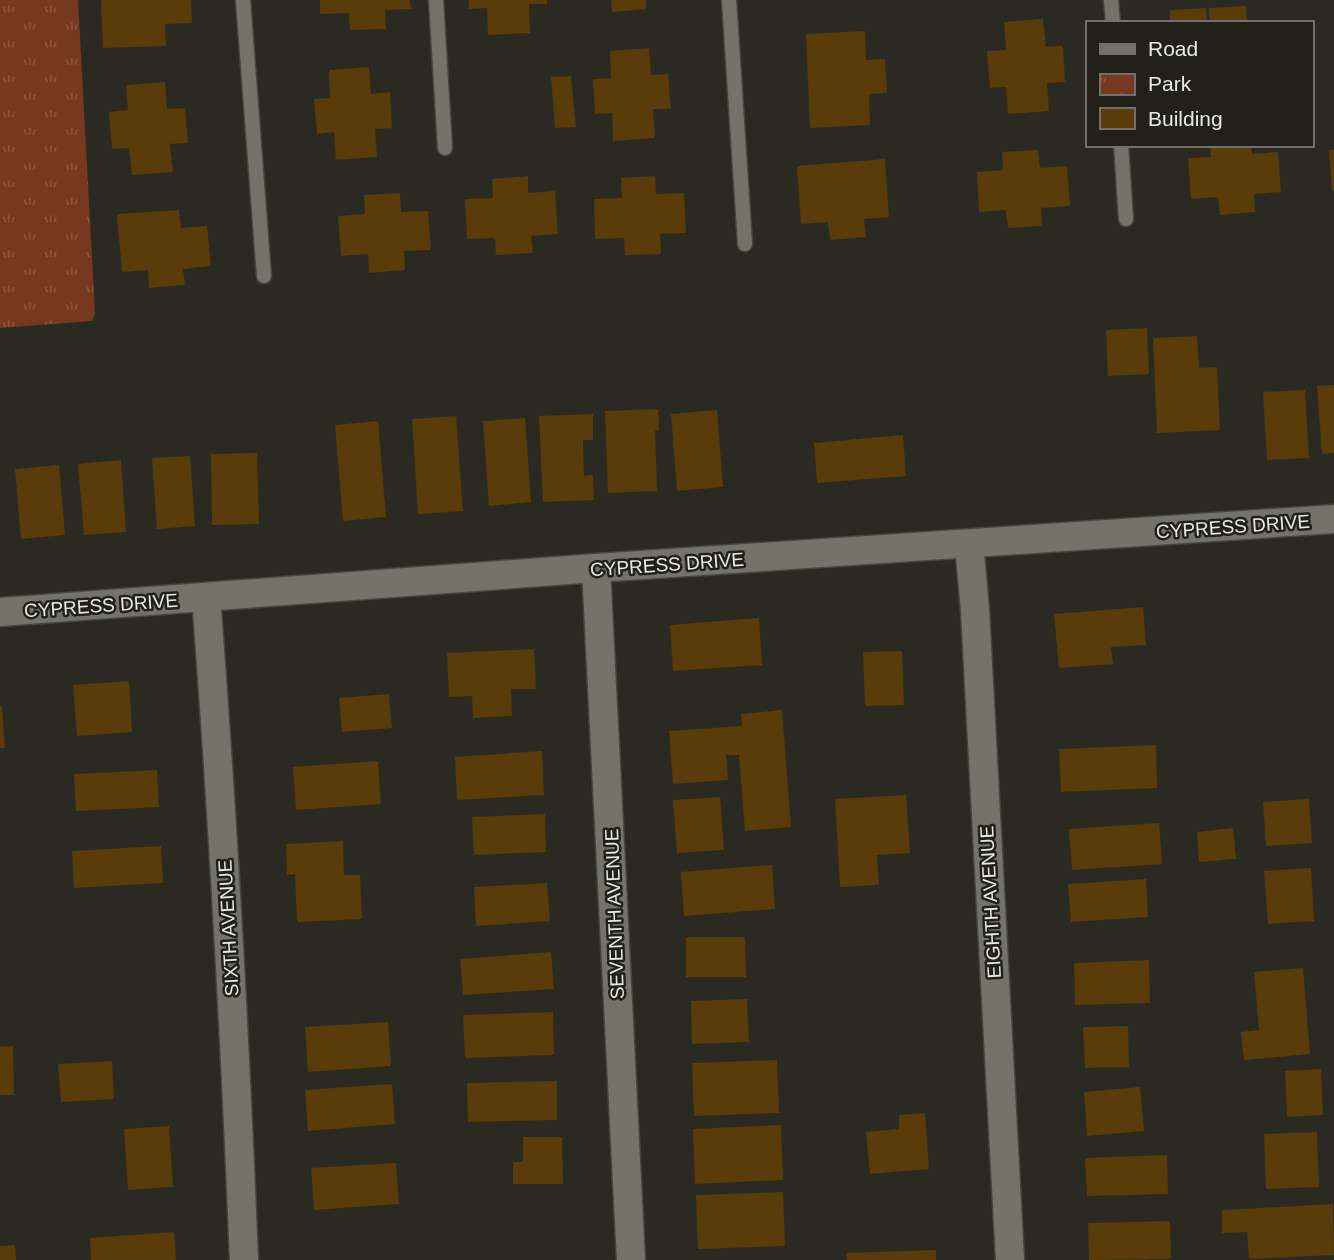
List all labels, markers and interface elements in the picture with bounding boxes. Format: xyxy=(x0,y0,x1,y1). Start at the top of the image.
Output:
legend xyxy=(1086,21,1313,147)
text: Road xyxy=(1148,37,1198,60)
text: Park xyxy=(1148,72,1192,95)
text: Building xyxy=(1148,107,1223,130)
street label: CYPRESS DRIVE xyxy=(1155,511,1311,542)
street label: CYPRESS DRIVE xyxy=(589,549,745,580)
street label: CYPRESS DRIVE xyxy=(23,590,179,621)
street label: EIGHTH AVENUE xyxy=(976,825,1005,979)
street label: SEVENTH AVENUE xyxy=(601,828,628,1000)
street label: SIXTH AVENUE xyxy=(214,859,243,997)

